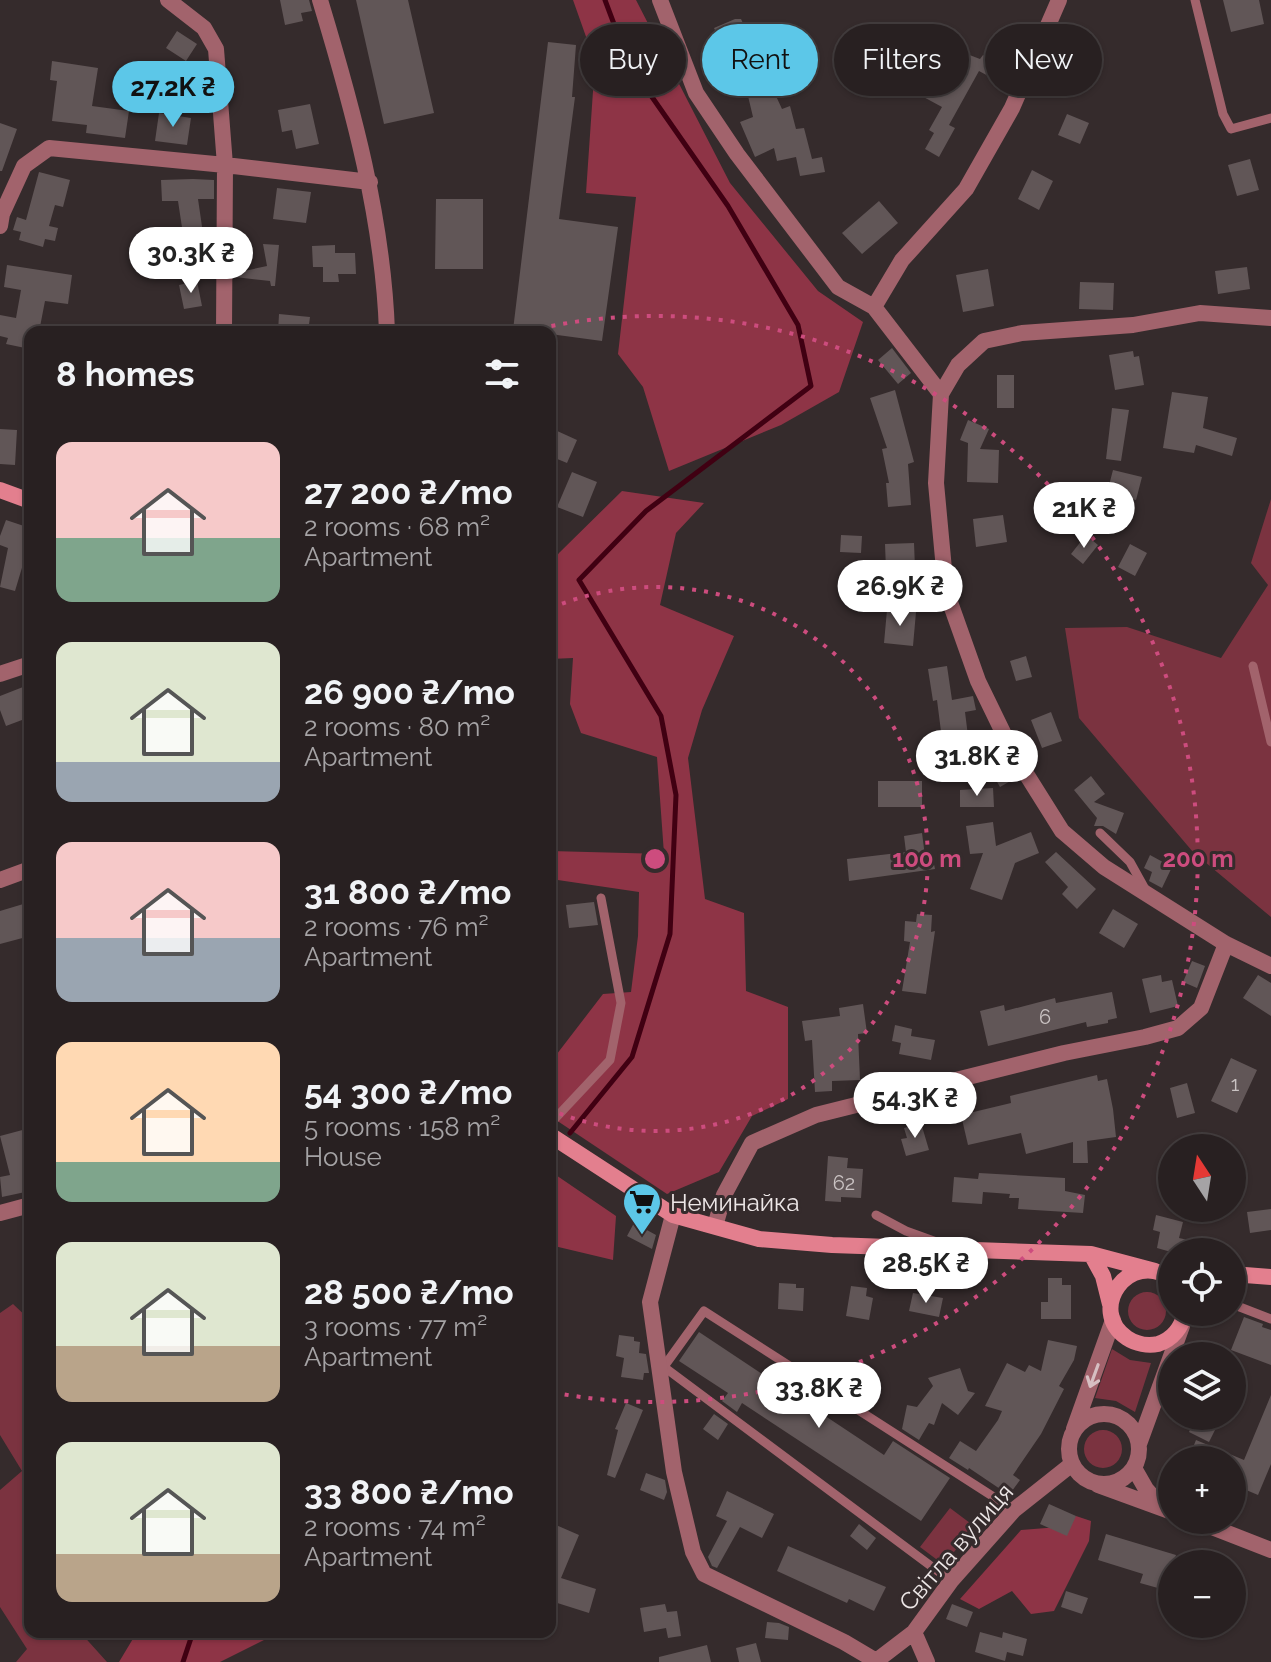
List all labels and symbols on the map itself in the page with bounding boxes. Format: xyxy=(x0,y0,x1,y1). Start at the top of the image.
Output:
pin: 27.2K ₴ xyxy=(99,61,247,129)
pin: 30.3K ₴ xyxy=(117,227,265,295)
pin: 21K ₴ xyxy=(1028,482,1140,550)
pin: 26.9K ₴ xyxy=(826,560,974,628)
pin: 31.8K ₴ xyxy=(903,730,1051,798)
text: 100 m xyxy=(892,844,962,873)
text: 200 m xyxy=(1162,844,1234,873)
centre of rings xyxy=(641,845,669,873)
house number: 6 xyxy=(1039,1005,1051,1029)
pin: 54.3K ₴ xyxy=(841,1072,989,1140)
house number: 1 xyxy=(1231,1072,1240,1096)
north arrow xyxy=(1158,1134,1246,1222)
house number: 62 xyxy=(833,1171,855,1195)
supermarket icon: Неминайка xyxy=(621,1181,663,1236)
place label: Неминайка xyxy=(670,1188,800,1217)
pin: 28.5K ₴ xyxy=(852,1237,1000,1305)
pin: 33.8K ₴ xyxy=(745,1362,893,1430)
one-way arrow xyxy=(1086,1363,1100,1387)
street label: Світла вулиця xyxy=(893,1478,1019,1616)

